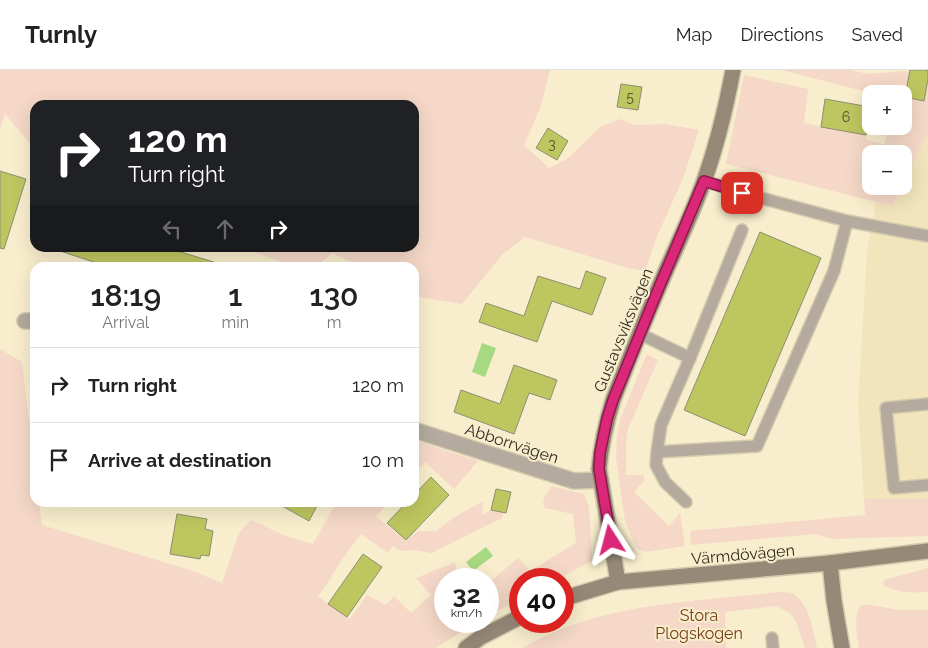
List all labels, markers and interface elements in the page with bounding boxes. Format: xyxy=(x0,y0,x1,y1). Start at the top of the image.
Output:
text: Turnly xyxy=(25,20,97,49)
text: Map xyxy=(676,24,712,45)
text: Directions xyxy=(740,24,824,45)
text: Saved xyxy=(852,24,903,45)
map controls xyxy=(862,85,912,195)
button: + xyxy=(862,85,912,135)
house number: 5 xyxy=(626,89,634,105)
house number: 6 xyxy=(842,109,850,125)
text: 120 m xyxy=(128,119,228,160)
icon: right xyxy=(45,120,110,185)
house number: 3 xyxy=(548,136,556,152)
button: − xyxy=(862,145,912,195)
text: Turn right xyxy=(128,161,225,187)
pin xyxy=(721,172,763,214)
icon: arrive xyxy=(728,179,756,207)
icon: left xyxy=(158,215,186,243)
icon: ahead xyxy=(211,215,239,243)
icon: right xyxy=(264,215,292,243)
street label: Gustavsviksvägen xyxy=(590,265,657,395)
text: 18:19 xyxy=(90,278,161,313)
text: 1 xyxy=(228,278,242,313)
text: 130 xyxy=(310,278,359,313)
text: Arrival xyxy=(102,313,149,332)
text: min xyxy=(222,313,249,332)
text: m xyxy=(327,313,341,332)
icon: right xyxy=(45,371,73,399)
text: Turn right xyxy=(88,374,177,396)
text: 120 m xyxy=(352,374,404,396)
street label: Abborrvägen xyxy=(463,419,561,467)
icon: arrive xyxy=(45,446,73,474)
text: Arrive at destination xyxy=(88,449,272,471)
text: 10 m xyxy=(362,449,404,471)
position arrow xyxy=(584,513,636,565)
street label: Värmdövägen xyxy=(690,541,796,568)
speed limit sign: 40 xyxy=(509,568,574,633)
text: 32 xyxy=(452,579,481,609)
text: km/h xyxy=(451,606,482,620)
park label: Stora Plogskogen xyxy=(655,606,743,643)

